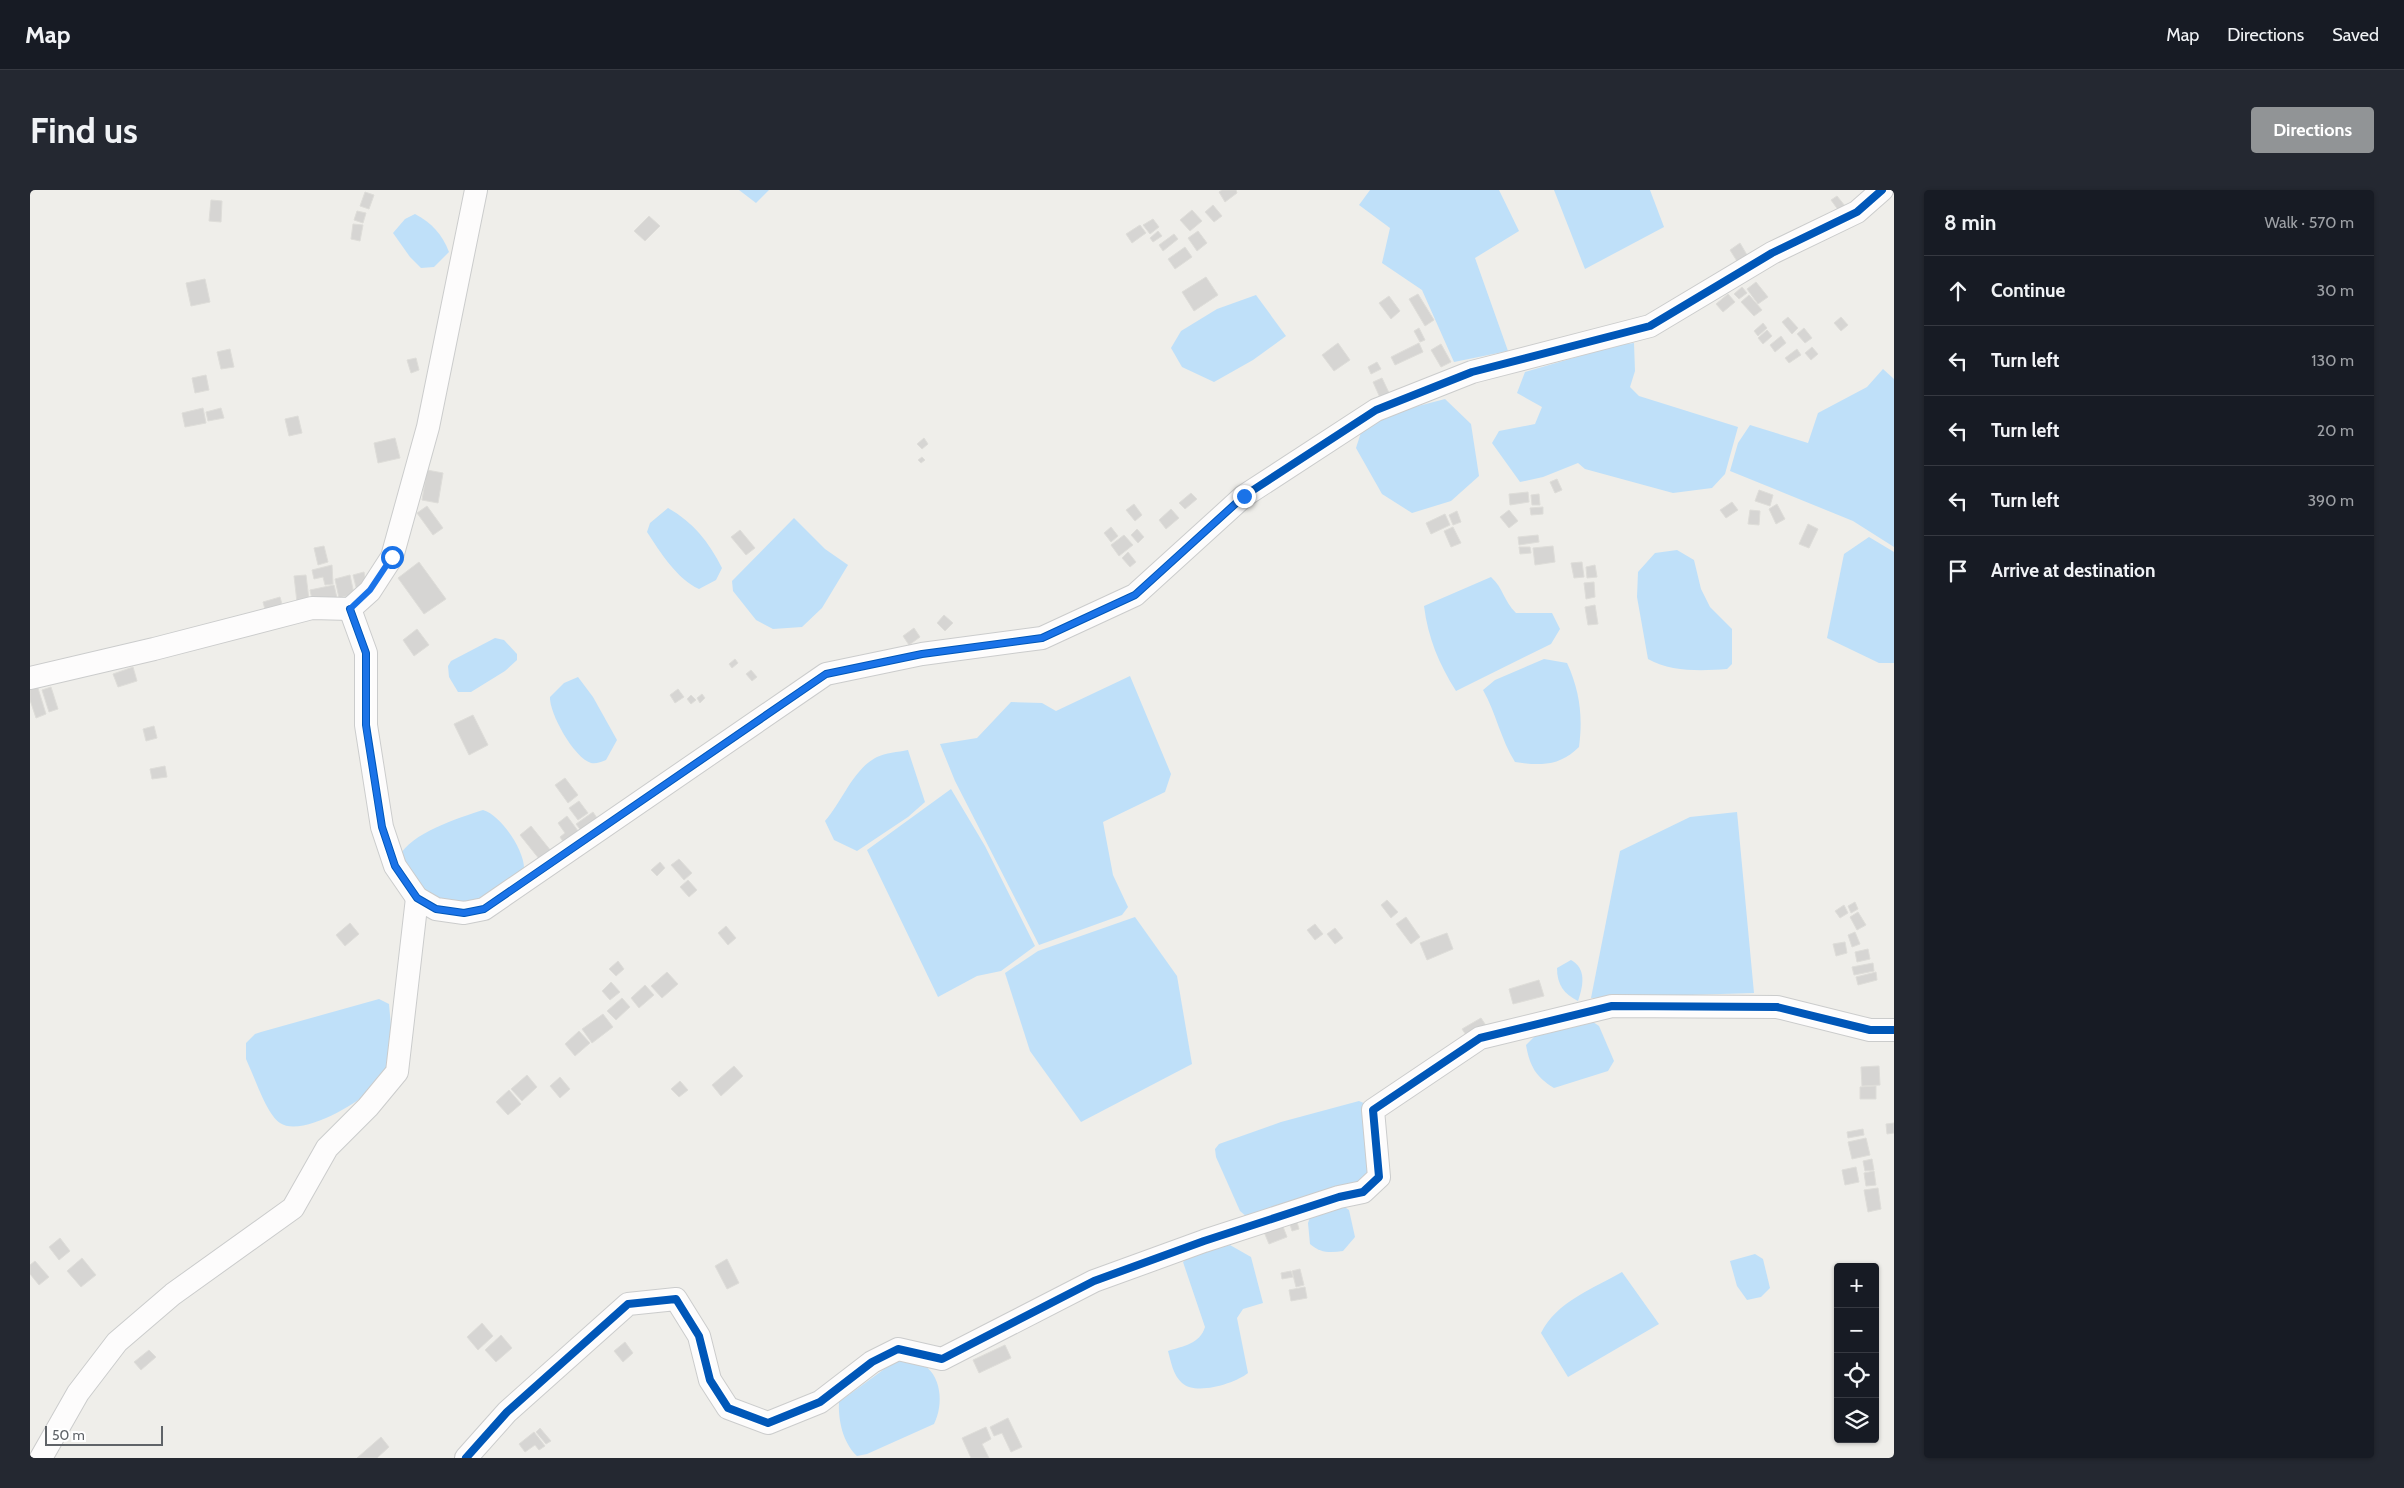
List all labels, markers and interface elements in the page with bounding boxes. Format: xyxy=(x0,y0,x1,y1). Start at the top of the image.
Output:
text: Map xyxy=(25,20,71,49)
text: Map xyxy=(2166,24,2199,46)
text: Directions xyxy=(2227,24,2304,46)
text: Saved xyxy=(2332,24,2379,46)
button: Directions xyxy=(2251,107,2374,153)
text: Find us xyxy=(30,109,138,152)
text: 8 min xyxy=(1944,210,1996,235)
text: Walk · 570 m xyxy=(2265,213,2354,232)
icon: ahead xyxy=(1944,277,1972,305)
text: Continue xyxy=(1991,279,2065,302)
text: 30 m xyxy=(2317,281,2354,300)
icon: left xyxy=(1944,347,1972,375)
text: Turn left xyxy=(1991,349,2059,372)
text: 130 m xyxy=(2311,351,2354,370)
icon: left xyxy=(1944,417,1972,445)
text: Turn left xyxy=(1991,419,2059,442)
text: 20 m xyxy=(2317,421,2354,440)
route end xyxy=(1233,485,1256,508)
icon: left xyxy=(1944,487,1972,515)
text: Turn left xyxy=(1991,489,2059,512)
text: 390 m xyxy=(2307,491,2354,510)
route start xyxy=(381,546,404,569)
icon: arrive xyxy=(1944,557,1972,585)
text: Arrive at destination xyxy=(1991,559,2155,582)
map controls xyxy=(1834,1263,1879,1443)
button: + xyxy=(1834,1263,1879,1308)
button: − xyxy=(1834,1308,1879,1353)
button: locate xyxy=(1834,1353,1879,1398)
button: layers xyxy=(1834,1398,1879,1443)
scale bar xyxy=(45,1423,162,1446)
text: 50 m xyxy=(52,1426,85,1444)

